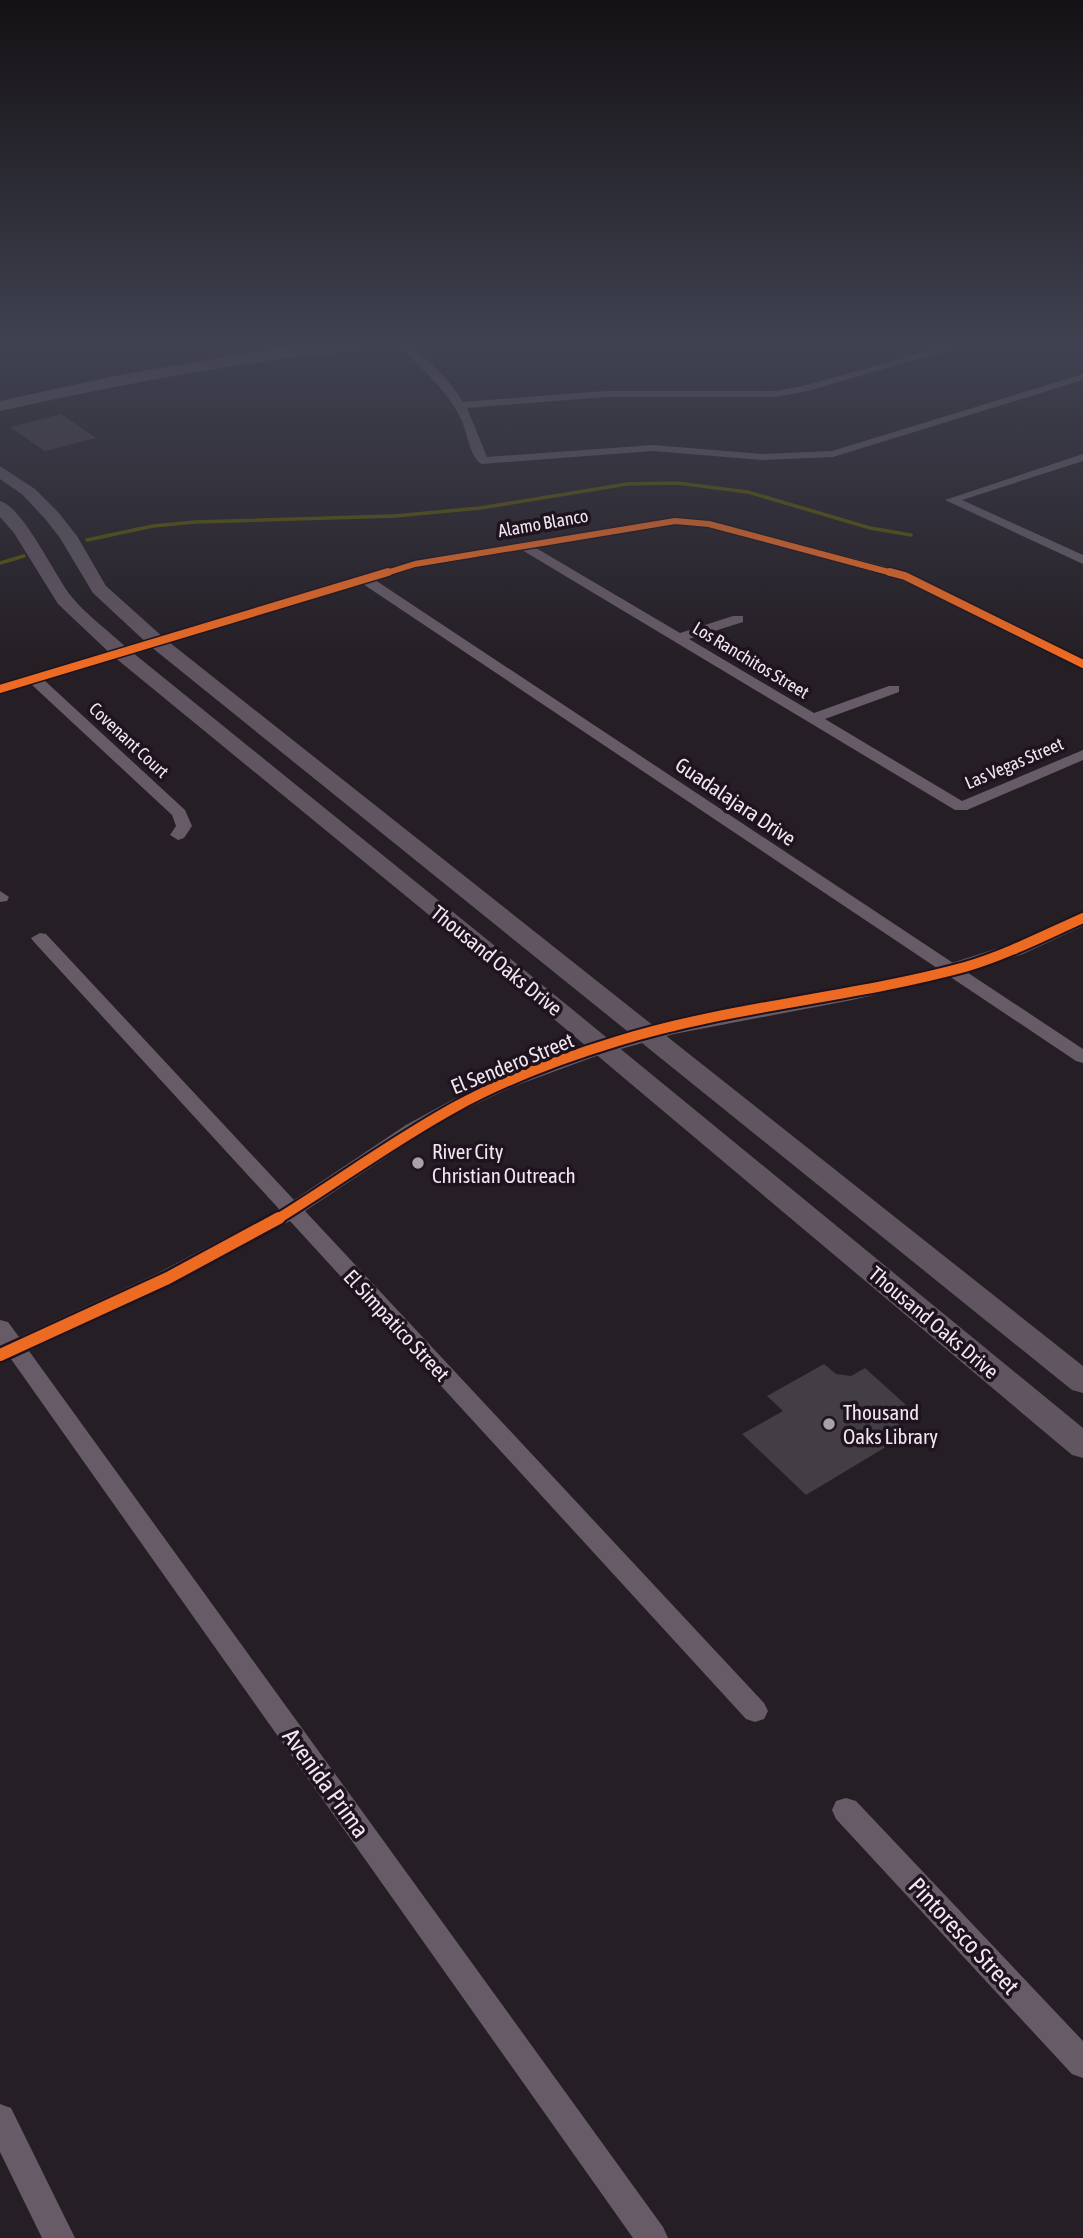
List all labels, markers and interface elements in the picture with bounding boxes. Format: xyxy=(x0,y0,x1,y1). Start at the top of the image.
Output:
street label: Alamo Blanco xyxy=(496,505,590,541)
street label: Los Ranchitos Street xyxy=(689,617,813,703)
street label: Covenant Court xyxy=(85,698,173,782)
street label: Las Vegas Street xyxy=(962,733,1066,793)
street label: Guadalajara Drive xyxy=(671,752,801,850)
street label: Thousand Oaks Drive xyxy=(427,900,567,1020)
street label: El Sendero Street xyxy=(447,1027,577,1099)
place label: River City Christian Outreach xyxy=(432,1139,576,1187)
marker: River City Christian Outreach xyxy=(410,1155,426,1171)
street label: Thousand Oaks Drive xyxy=(864,1261,1004,1383)
street label: El Simpatico Street xyxy=(339,1264,455,1386)
place label: Thousand Oaks Library xyxy=(843,1400,938,1448)
marker: Thousand Oaks Library xyxy=(821,1416,837,1432)
street label: Avenida Prima xyxy=(277,1723,375,1843)
street label: Pintoresco Street xyxy=(903,1872,1025,2000)

